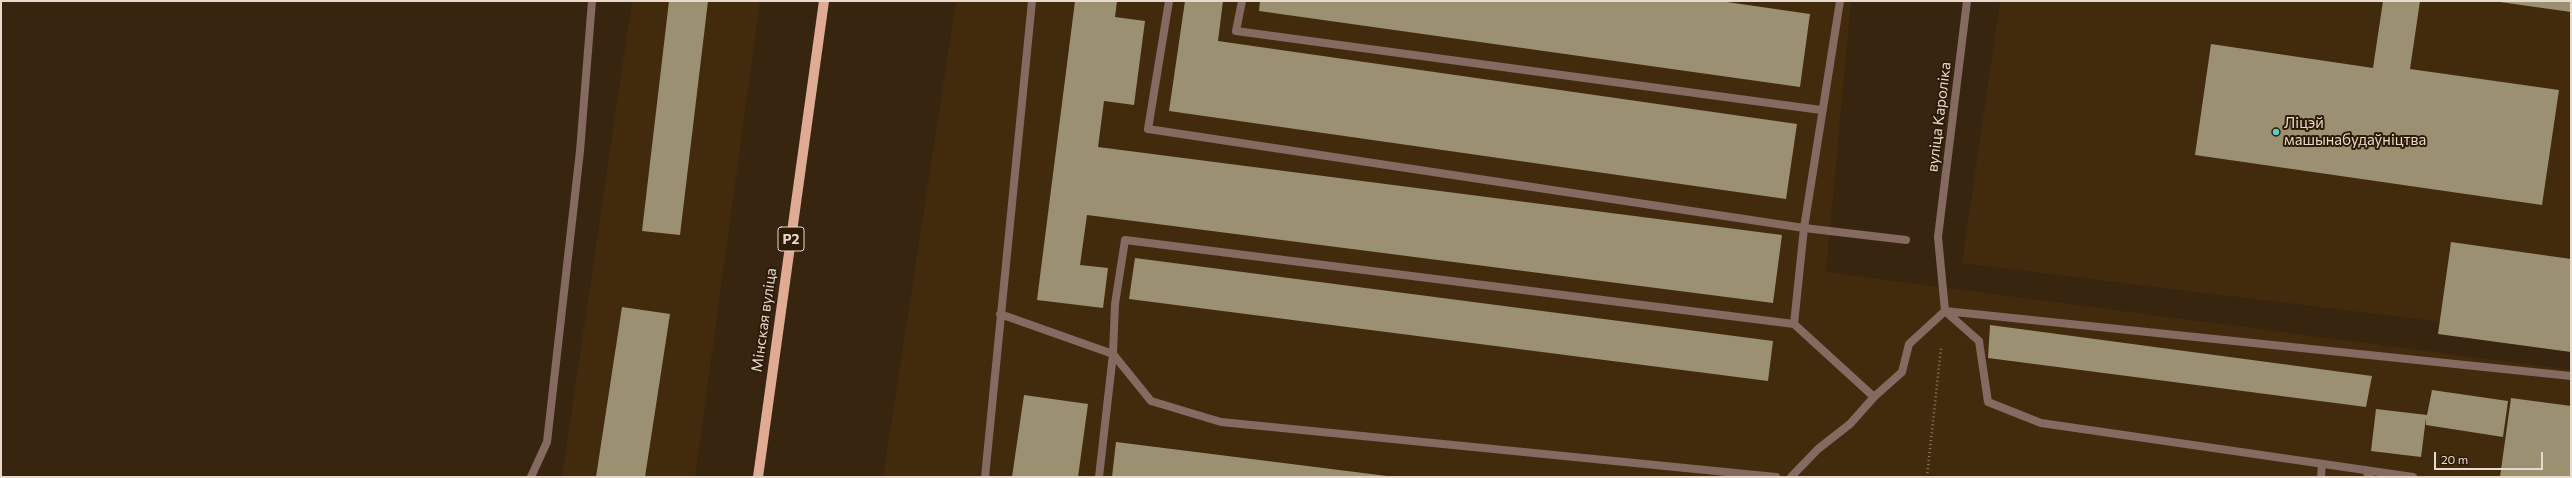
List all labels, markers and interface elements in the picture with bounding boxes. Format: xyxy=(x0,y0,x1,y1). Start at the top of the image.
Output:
street label: вуліца Кароліка xyxy=(1923,61,1955,173)
place label: Ліцэй машынабудаўніцтва xyxy=(2284,114,2426,149)
marker: Ліцэй машынабудаўніцтва xyxy=(2271,127,2281,137)
road number: Р2 xyxy=(778,227,804,251)
street label: Мінская вуліца xyxy=(748,267,780,373)
scale bar xyxy=(2436,444,2545,470)
text: 20 m xyxy=(2441,452,2468,466)

